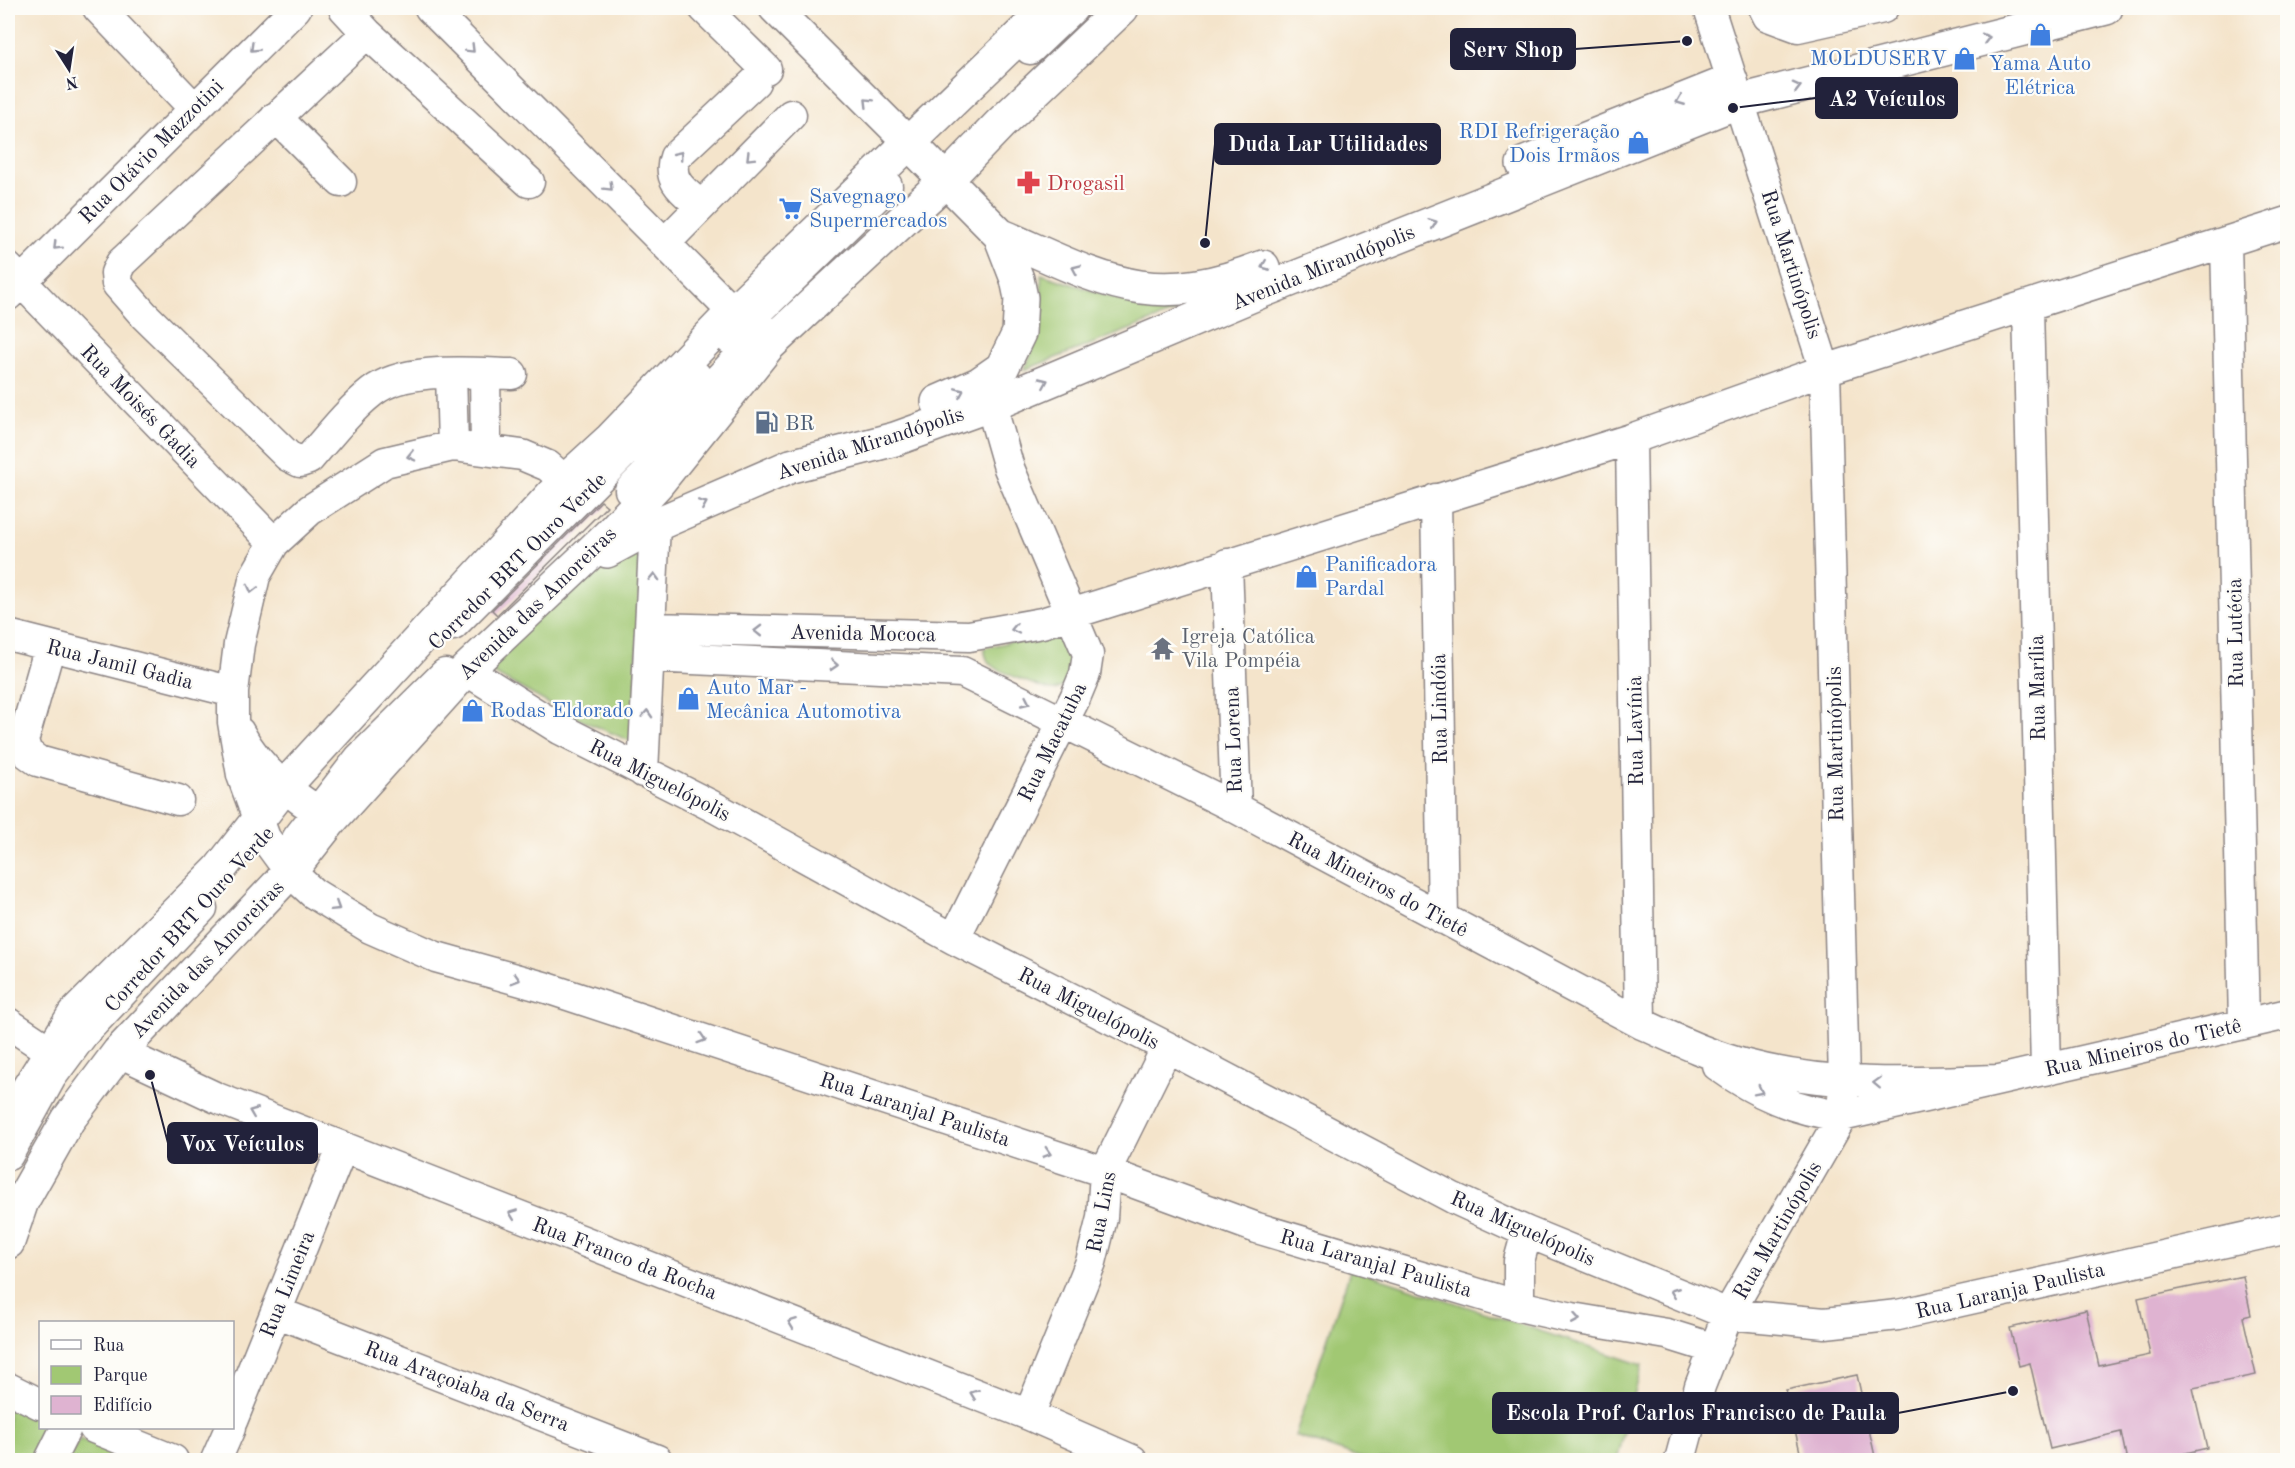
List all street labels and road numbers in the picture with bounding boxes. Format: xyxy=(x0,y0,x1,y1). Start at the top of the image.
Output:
street label: Rua Otávio Mazzotini xyxy=(76,76,228,228)
street label: Rua Martinópolis xyxy=(1757,187,1825,342)
street label: Avenida Mirandópolis xyxy=(1229,222,1418,315)
street label: Rua Moisés Gadia xyxy=(76,341,204,473)
street label: Avenida Mirandópolis xyxy=(774,404,967,485)
street label: Corredor BRT Ouro Verde xyxy=(425,469,611,655)
street label: Avenida das Amoreiras xyxy=(455,524,621,685)
street label: Rua Lutécia xyxy=(2225,578,2248,688)
street label: Avenida Mococa xyxy=(790,623,936,646)
street label: Rua Marília xyxy=(2027,635,2050,741)
street label: Rua Jamil Gadia xyxy=(44,637,195,694)
street label: Rua Lindóia xyxy=(1429,653,1452,765)
street label: Rua Martinópolis xyxy=(1825,666,1848,822)
street label: Rua Lavínia xyxy=(1625,676,1648,786)
street label: Rua Macatuba xyxy=(1015,680,1091,806)
street label: Rua Lorena xyxy=(1222,686,1247,794)
street label: Rua Miguelópolis xyxy=(585,737,734,826)
street label: Corredor BRT Ouro Verde xyxy=(101,823,279,1017)
street label: Rua Mineiros do Tietê xyxy=(1284,829,1471,942)
street label: Avenida das Amoreiras xyxy=(128,877,289,1043)
street label: Rua Miguelópolis xyxy=(1014,965,1163,1054)
street label: Rua Mineiros do Tietê xyxy=(2043,1016,2244,1081)
street label: Rua Laranjal Paulista xyxy=(817,1070,1012,1151)
street label: Rua Martinópolis xyxy=(1730,1158,1826,1303)
street label: Rua Lins xyxy=(1084,1170,1121,1255)
street label: Rua Miguelópolis xyxy=(1447,1188,1598,1271)
street label: Rua Franco da Rocha xyxy=(529,1214,720,1304)
street label: Rua Laranjal Paulista xyxy=(1277,1227,1474,1302)
street label: Rua Limeira xyxy=(257,1228,319,1341)
street label: Rua Laranja Paulista xyxy=(1914,1259,2107,1323)
street label: Rua Araçoiaba da Serra xyxy=(361,1339,572,1436)

